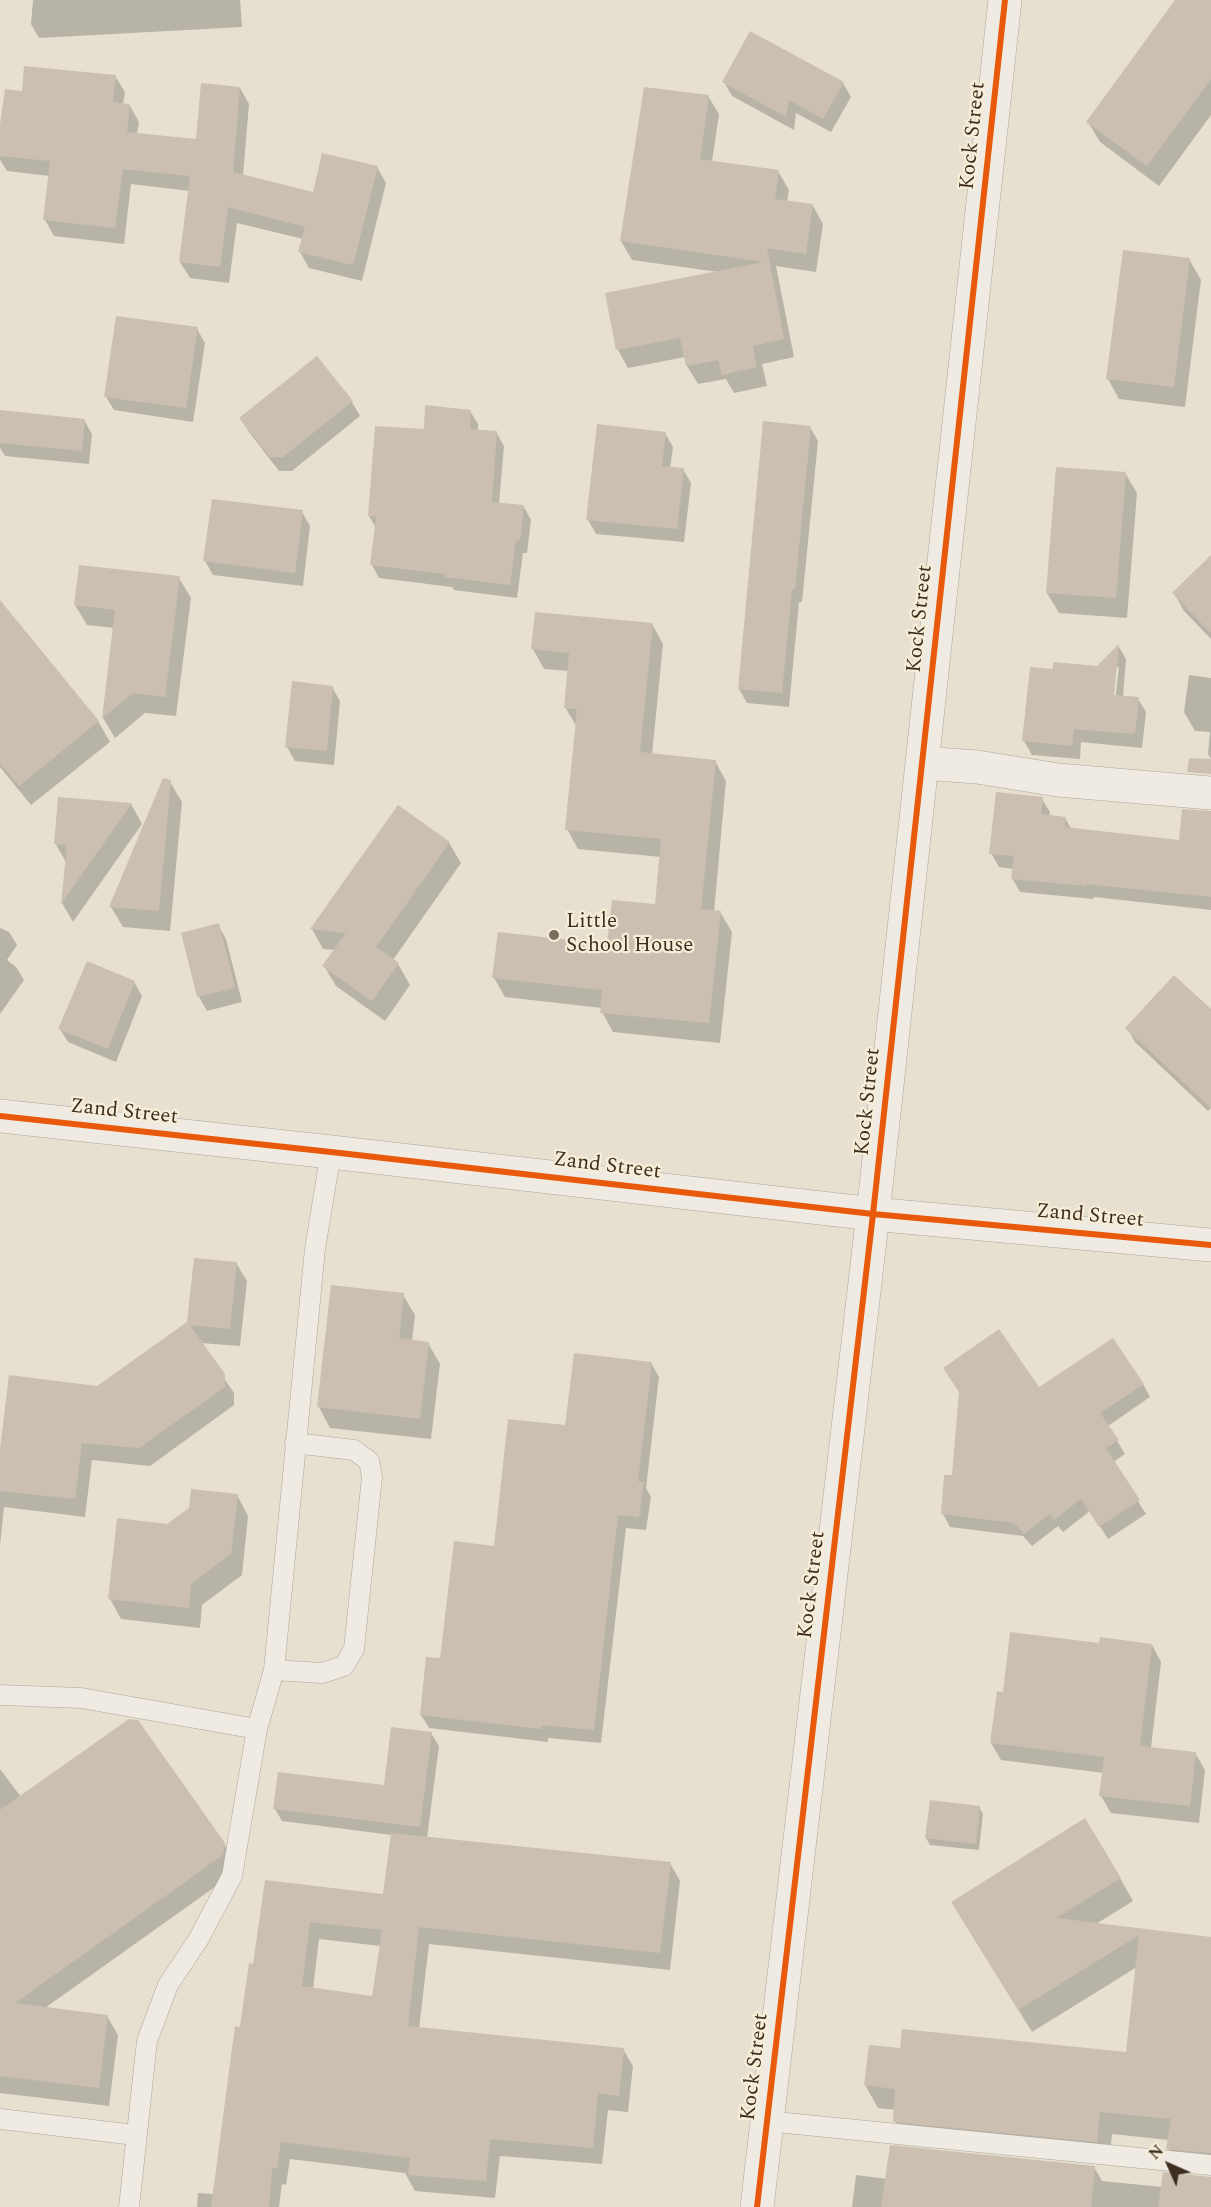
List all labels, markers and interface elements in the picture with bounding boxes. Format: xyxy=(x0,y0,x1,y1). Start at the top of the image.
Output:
street label: Kock Street xyxy=(956,81,992,191)
street label: Kock Street xyxy=(903,564,939,674)
place label: Little School House xyxy=(566,910,693,960)
marker: Little School House xyxy=(547,928,561,942)
street label: Kock Street xyxy=(851,1047,887,1157)
street label: Zand Street xyxy=(69,1095,179,1131)
street label: Zand Street xyxy=(552,1148,662,1186)
street label: Zand Street xyxy=(1035,1200,1145,1234)
street label: Kock Street xyxy=(794,1530,832,1640)
street label: Kock Street xyxy=(737,2012,775,2122)
north arrow xyxy=(1139,2135,1199,2195)
text: N xyxy=(1143,2139,1169,2165)

